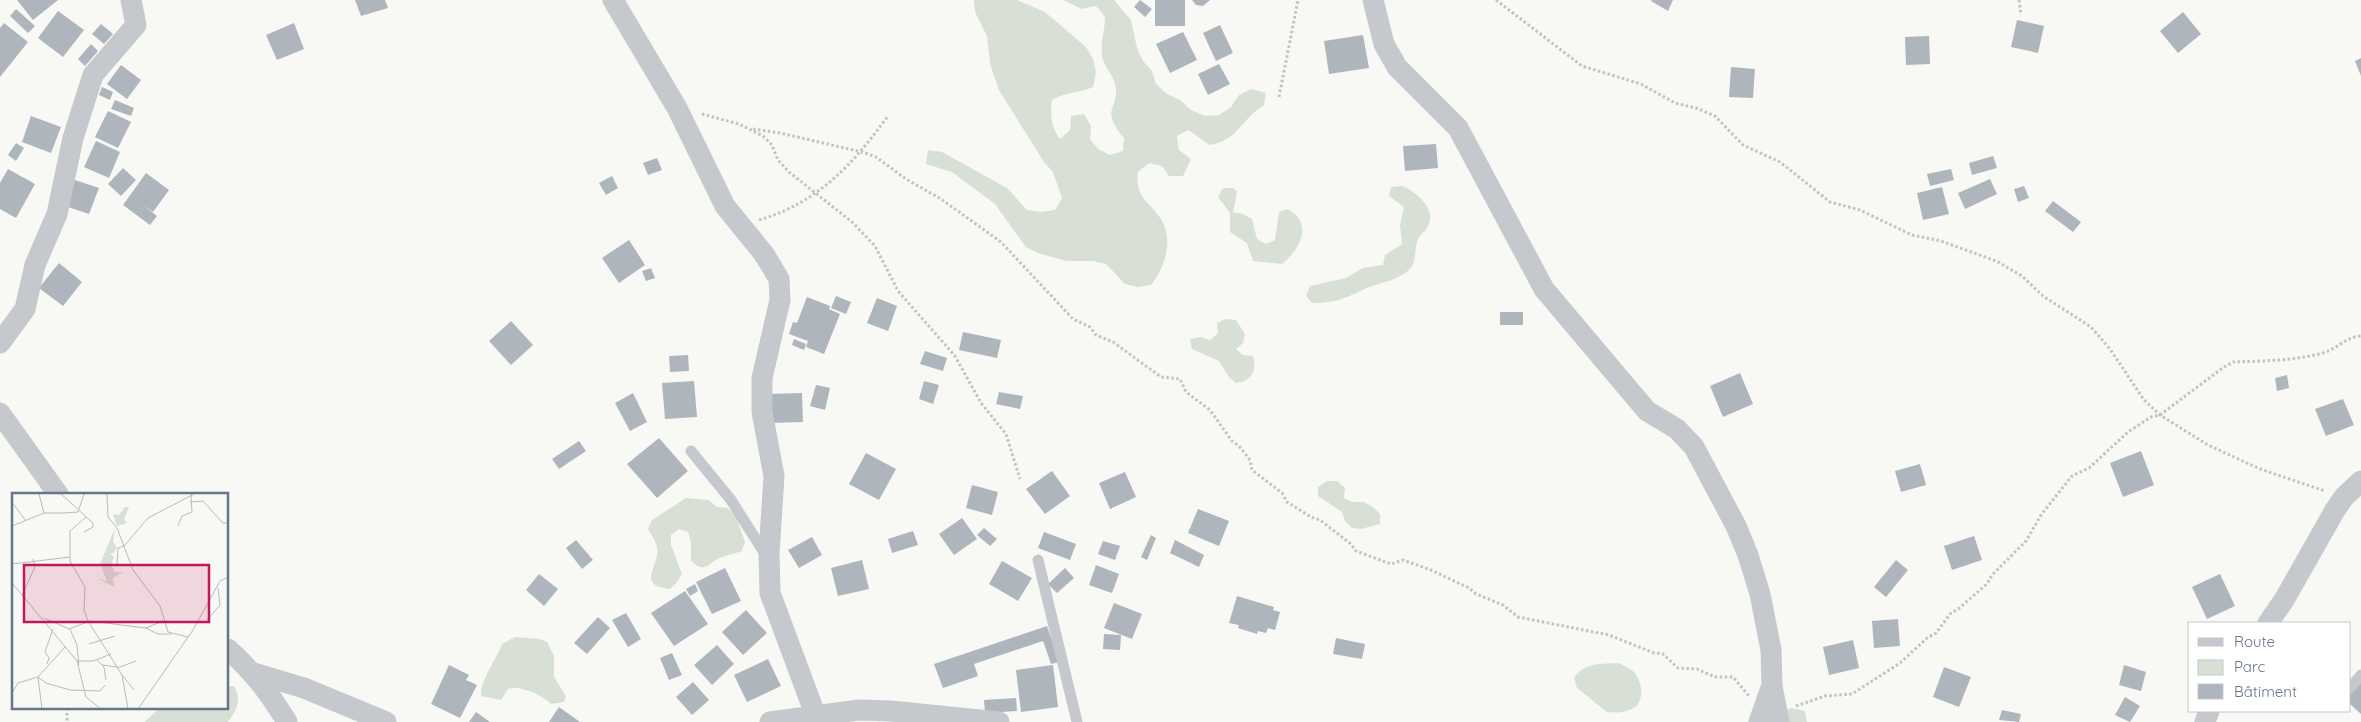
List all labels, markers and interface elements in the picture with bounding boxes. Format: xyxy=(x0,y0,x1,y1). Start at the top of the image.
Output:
inset map xyxy=(12,493,229,710)
legend xyxy=(2188,622,2351,712)
text: Route xyxy=(2234,632,2275,651)
text: Parc xyxy=(2234,657,2265,676)
text: Bâtiment xyxy=(2234,682,2297,701)

